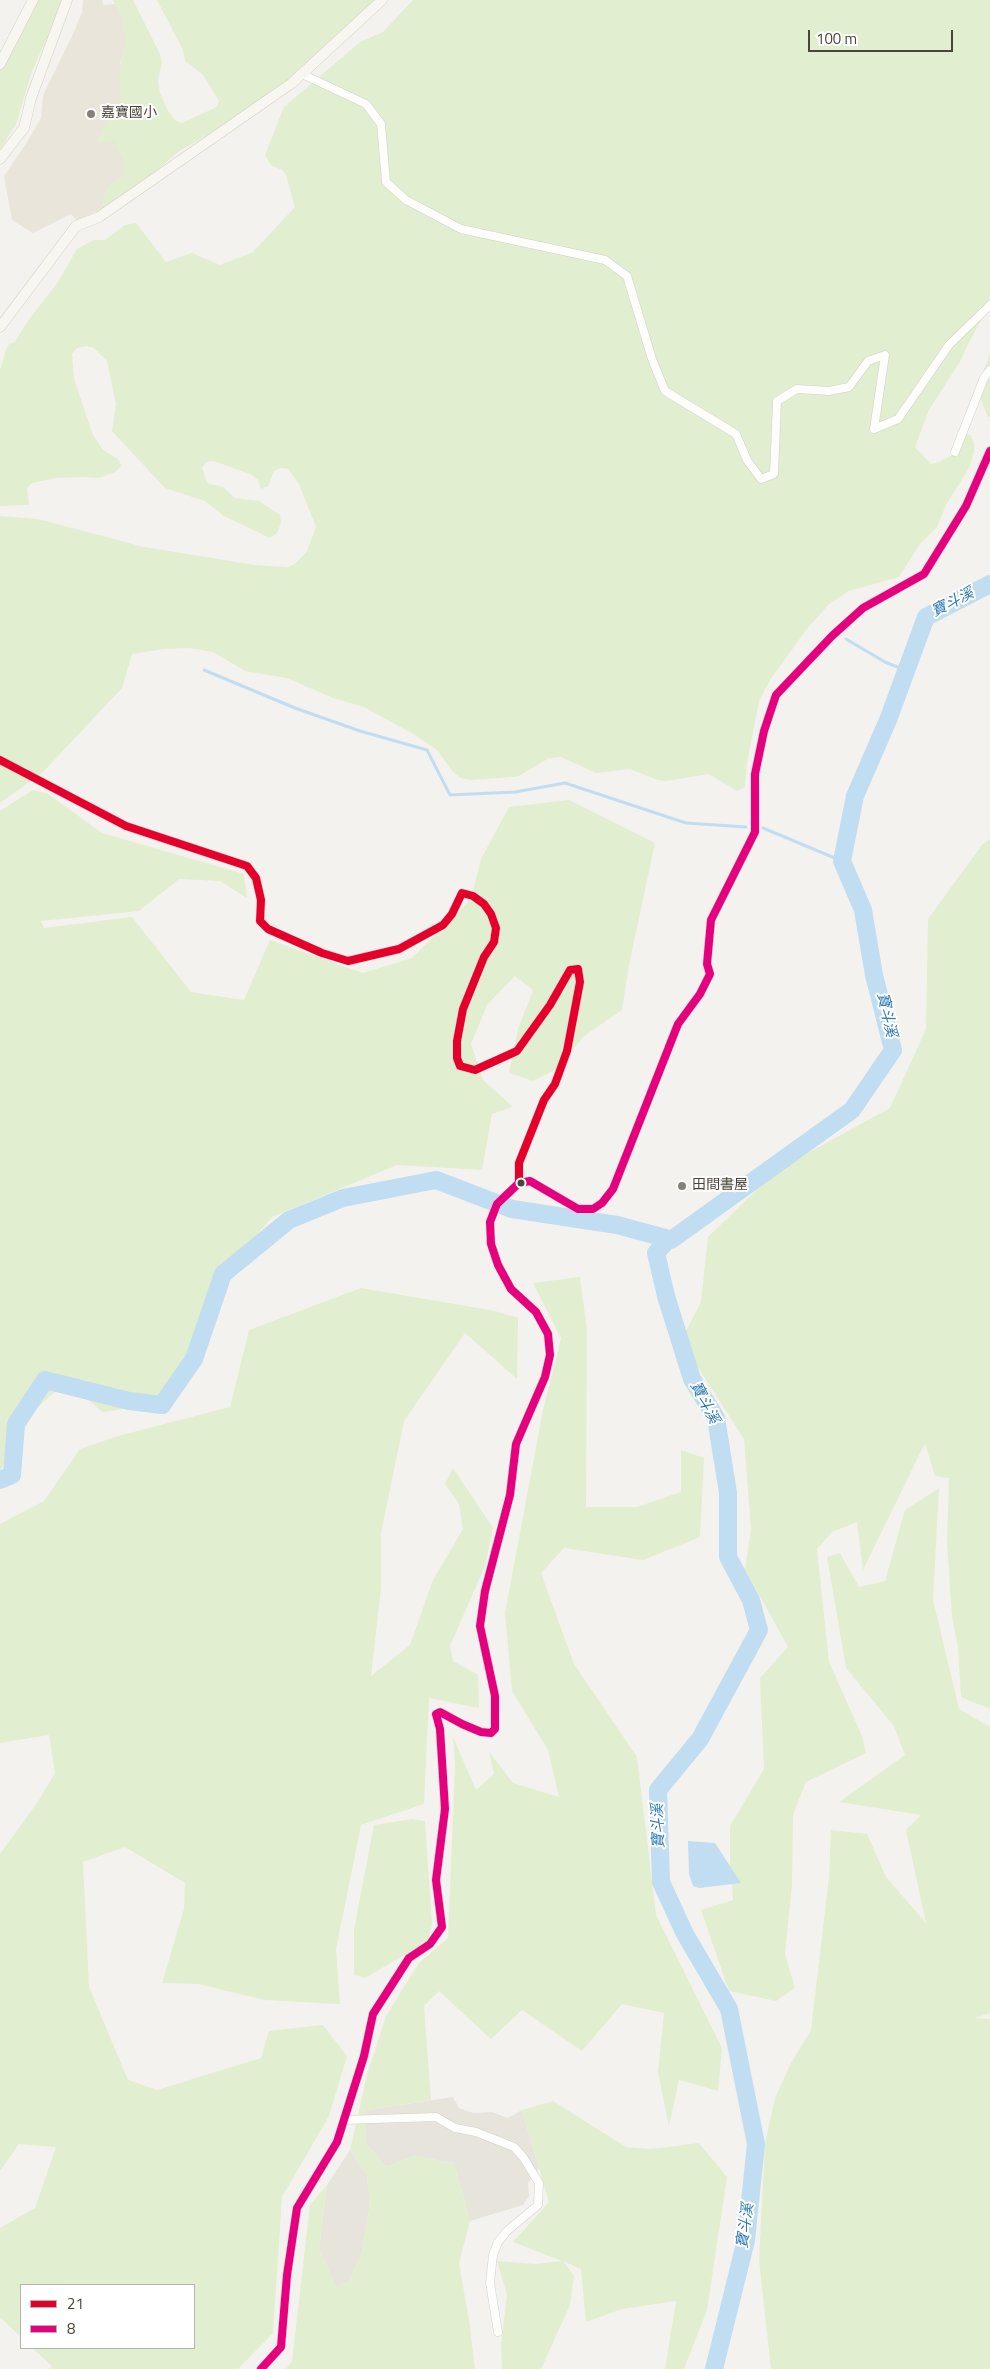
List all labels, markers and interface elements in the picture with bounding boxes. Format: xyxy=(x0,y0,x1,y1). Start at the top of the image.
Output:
scale bar xyxy=(810,20,955,52)
text: 100 m xyxy=(816,27,857,50)
place label: 嘉寶國小 xyxy=(101,106,157,122)
marker: 嘉寶國小 xyxy=(85,108,97,120)
water label: 寶斗溪 xyxy=(929,585,977,621)
water label: 寶斗溪 xyxy=(873,991,899,1039)
unlabelled marker xyxy=(516,1178,526,1188)
place label: 田間書屋 xyxy=(692,1178,748,1194)
marker: 田間書屋 xyxy=(676,1180,688,1192)
water label: 寶斗溪 xyxy=(686,1379,722,1427)
water label: 寶斗溪 xyxy=(649,1803,669,1849)
water label: 寶斗溪 xyxy=(734,2202,758,2250)
legend xyxy=(20,2284,195,2349)
text: 21 xyxy=(67,2292,84,2315)
text: 8 xyxy=(67,2317,75,2340)

